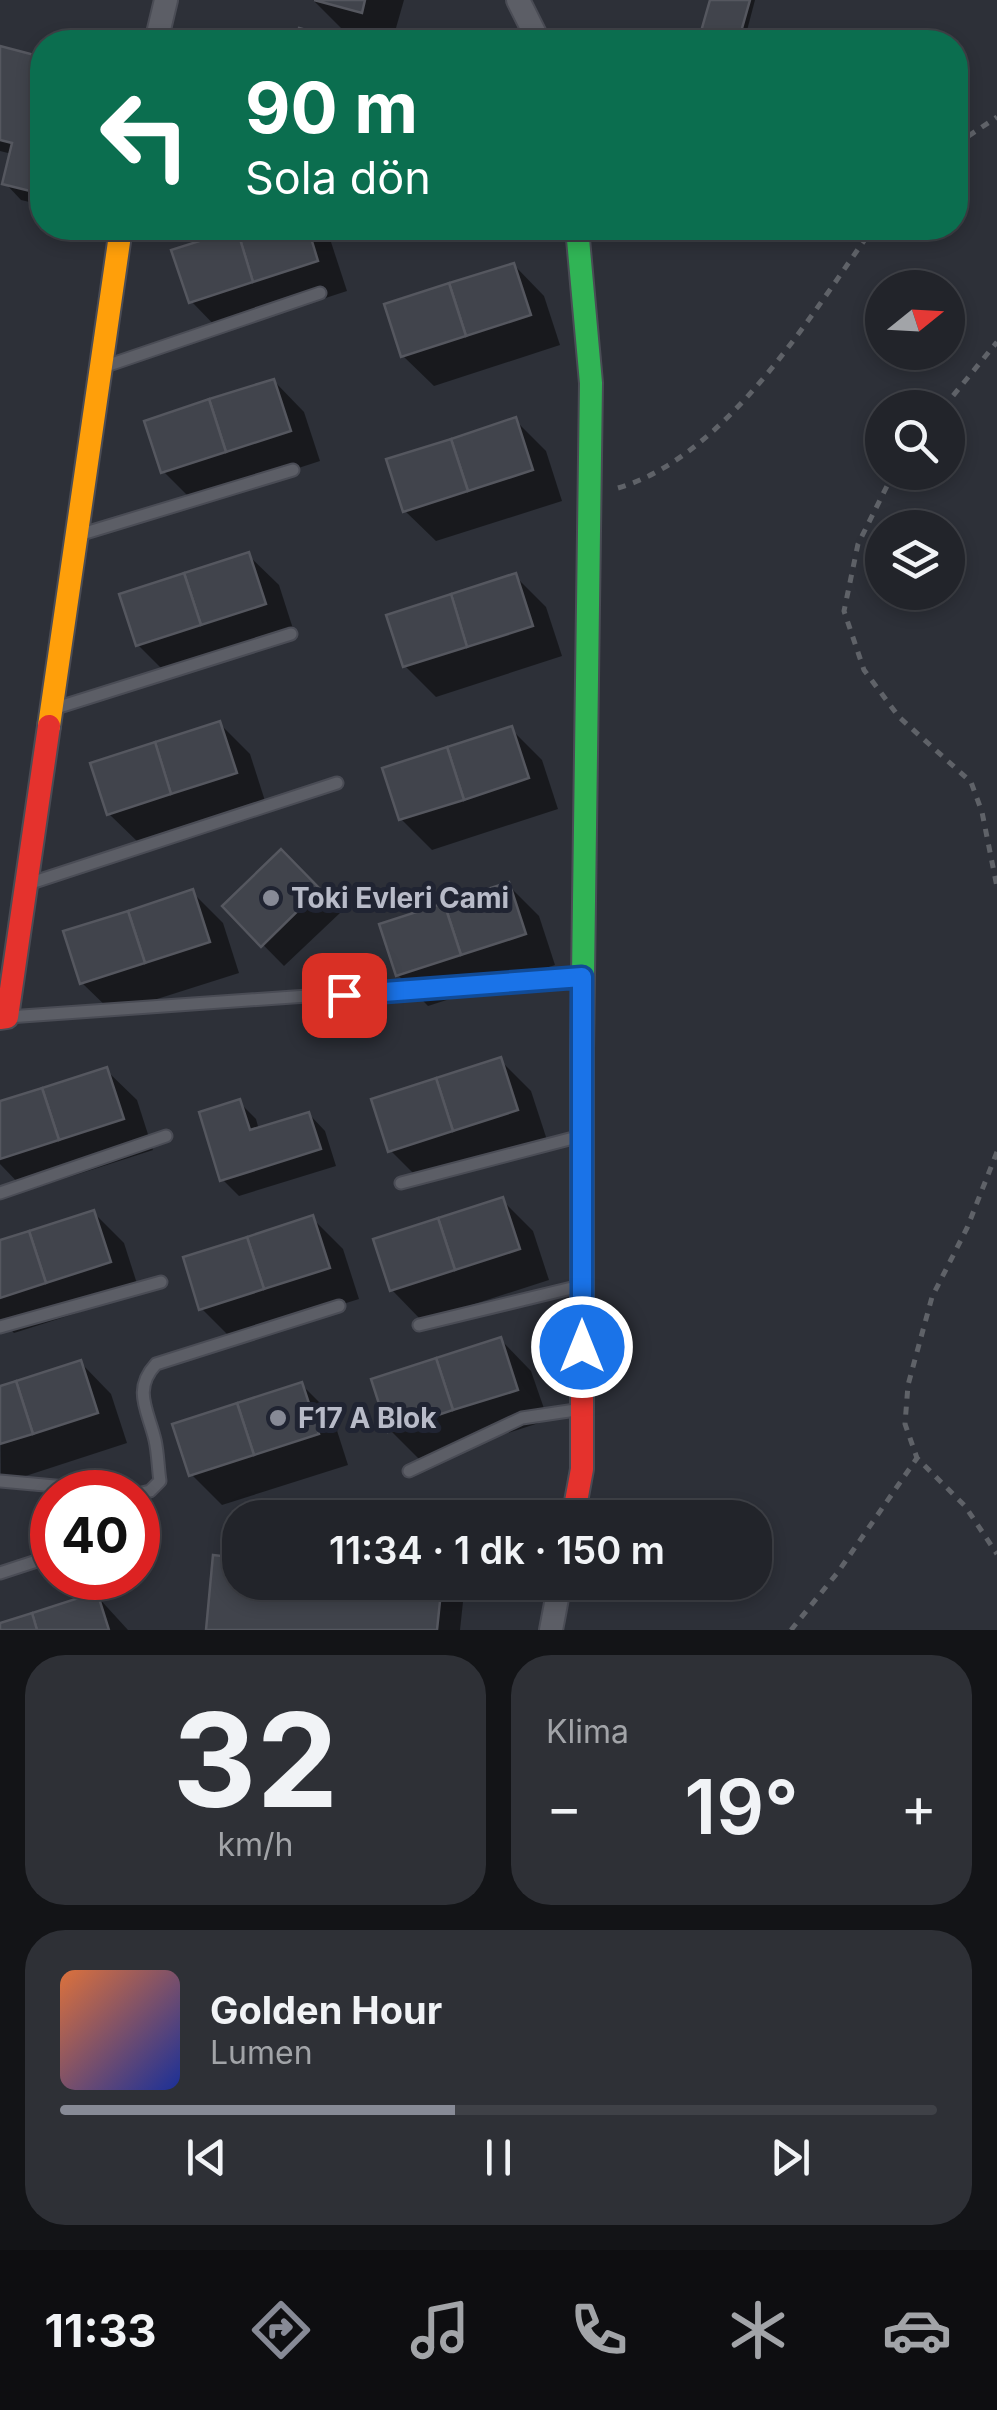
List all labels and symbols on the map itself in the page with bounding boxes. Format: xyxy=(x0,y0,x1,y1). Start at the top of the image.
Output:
north arrow xyxy=(865,270,965,370)
place label: Toki Evleri Cami xyxy=(291,881,509,915)
marker: Toki Evleri Cami xyxy=(260,887,282,909)
pin xyxy=(302,953,387,1038)
position arrow xyxy=(530,1295,634,1399)
place label: F17 A Blok xyxy=(298,1401,437,1435)
marker: F17 A Blok xyxy=(267,1407,289,1429)
speed limit sign: 40 xyxy=(30,1470,160,1600)

